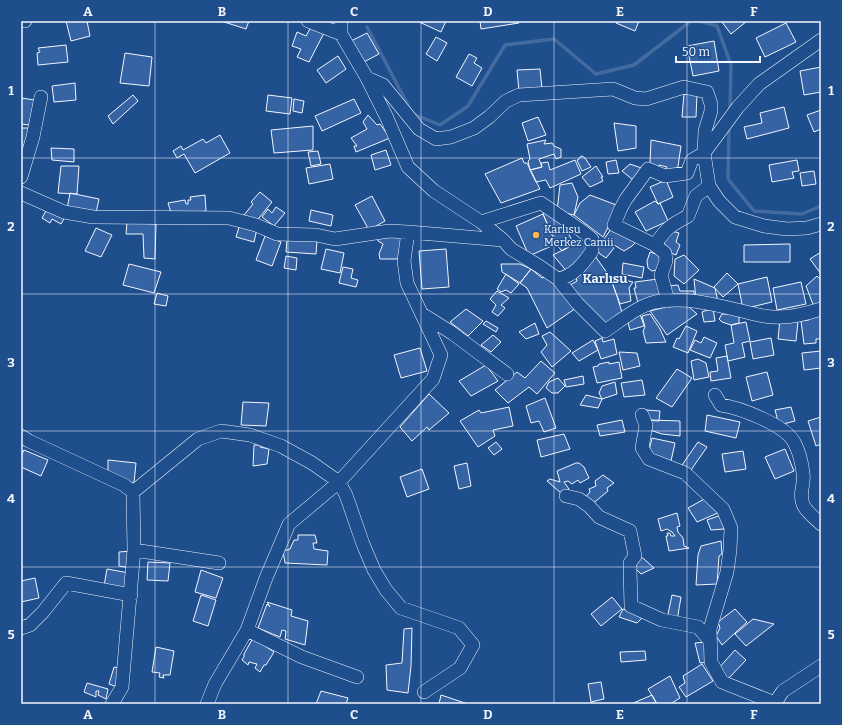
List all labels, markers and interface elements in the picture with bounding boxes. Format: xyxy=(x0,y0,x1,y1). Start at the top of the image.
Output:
text: A xyxy=(83,4,93,19)
text: B xyxy=(218,4,226,19)
text: C xyxy=(350,4,358,19)
text: D xyxy=(483,4,493,19)
text: E xyxy=(616,4,624,19)
text: F xyxy=(750,4,758,19)
scale bar xyxy=(676,38,760,64)
text: 50 m xyxy=(682,45,711,59)
text: 1 xyxy=(8,83,14,98)
text: 1 xyxy=(828,83,834,98)
text: 2 xyxy=(7,219,15,234)
text: 2 xyxy=(827,219,835,234)
place label: Karlısu Merkez Camii xyxy=(544,223,614,249)
marker: Karlısu Merkez Camii xyxy=(531,230,541,240)
district label: Karlısu xyxy=(583,271,627,286)
text: 3 xyxy=(7,355,15,370)
text: 3 xyxy=(827,355,835,370)
text: 4 xyxy=(7,491,15,506)
text: 4 xyxy=(827,491,835,506)
text: 5 xyxy=(7,627,15,642)
text: 5 xyxy=(827,627,835,642)
text: A xyxy=(83,707,93,722)
text: B xyxy=(218,707,226,722)
text: C xyxy=(350,707,358,722)
text: D xyxy=(483,707,493,722)
text: E xyxy=(616,707,624,722)
text: F xyxy=(750,707,758,722)

